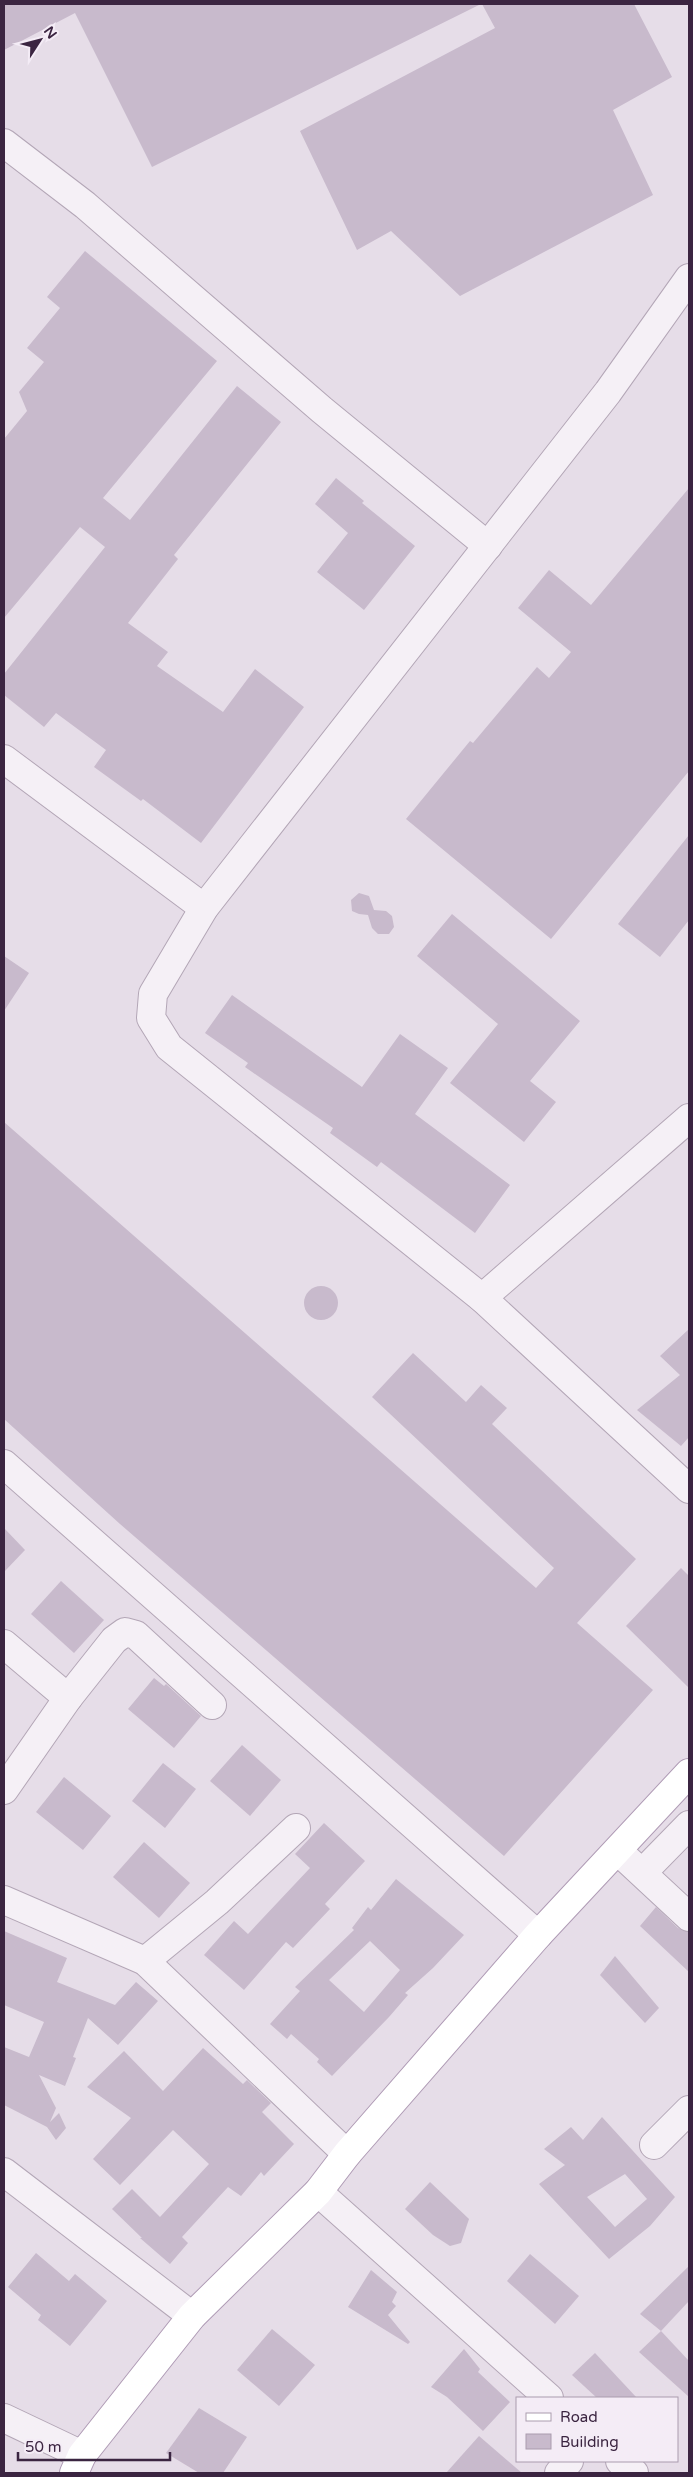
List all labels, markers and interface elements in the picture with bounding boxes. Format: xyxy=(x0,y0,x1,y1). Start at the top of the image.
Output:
north arrow xyxy=(15,15,65,65)
text: N xyxy=(40,23,60,42)
legend xyxy=(516,2397,678,2462)
text: Road xyxy=(560,2408,598,2426)
scale bar xyxy=(18,2430,170,2462)
text: Building xyxy=(560,2433,619,2451)
text: 50 m xyxy=(25,2438,62,2456)

